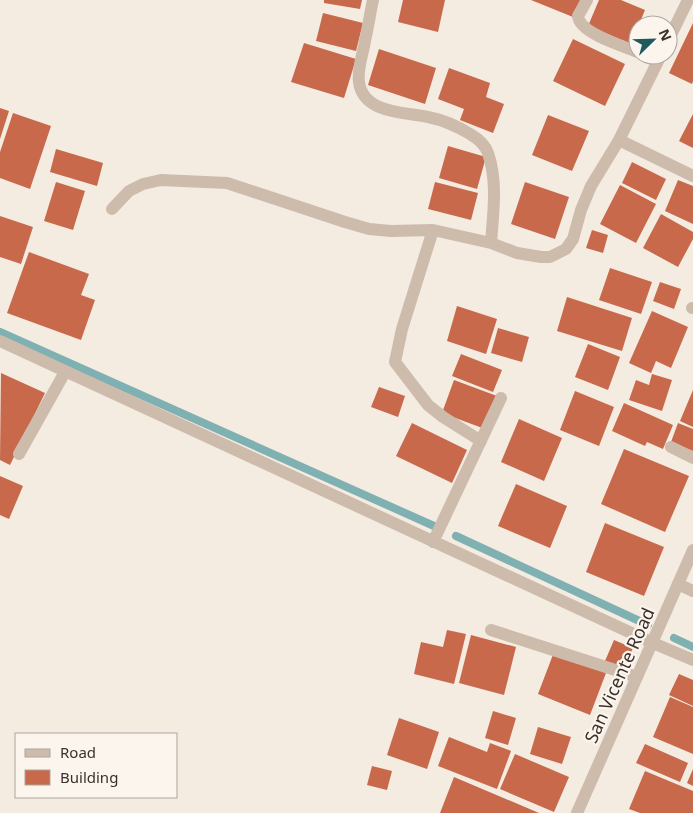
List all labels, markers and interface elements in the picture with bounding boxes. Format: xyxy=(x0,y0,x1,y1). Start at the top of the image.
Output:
north arrow xyxy=(628,15,678,65)
text: N xyxy=(654,26,676,44)
street label: San Vicente Road xyxy=(578,604,660,746)
legend xyxy=(15,733,178,798)
text: Road xyxy=(60,742,96,762)
text: Building xyxy=(60,767,118,787)

